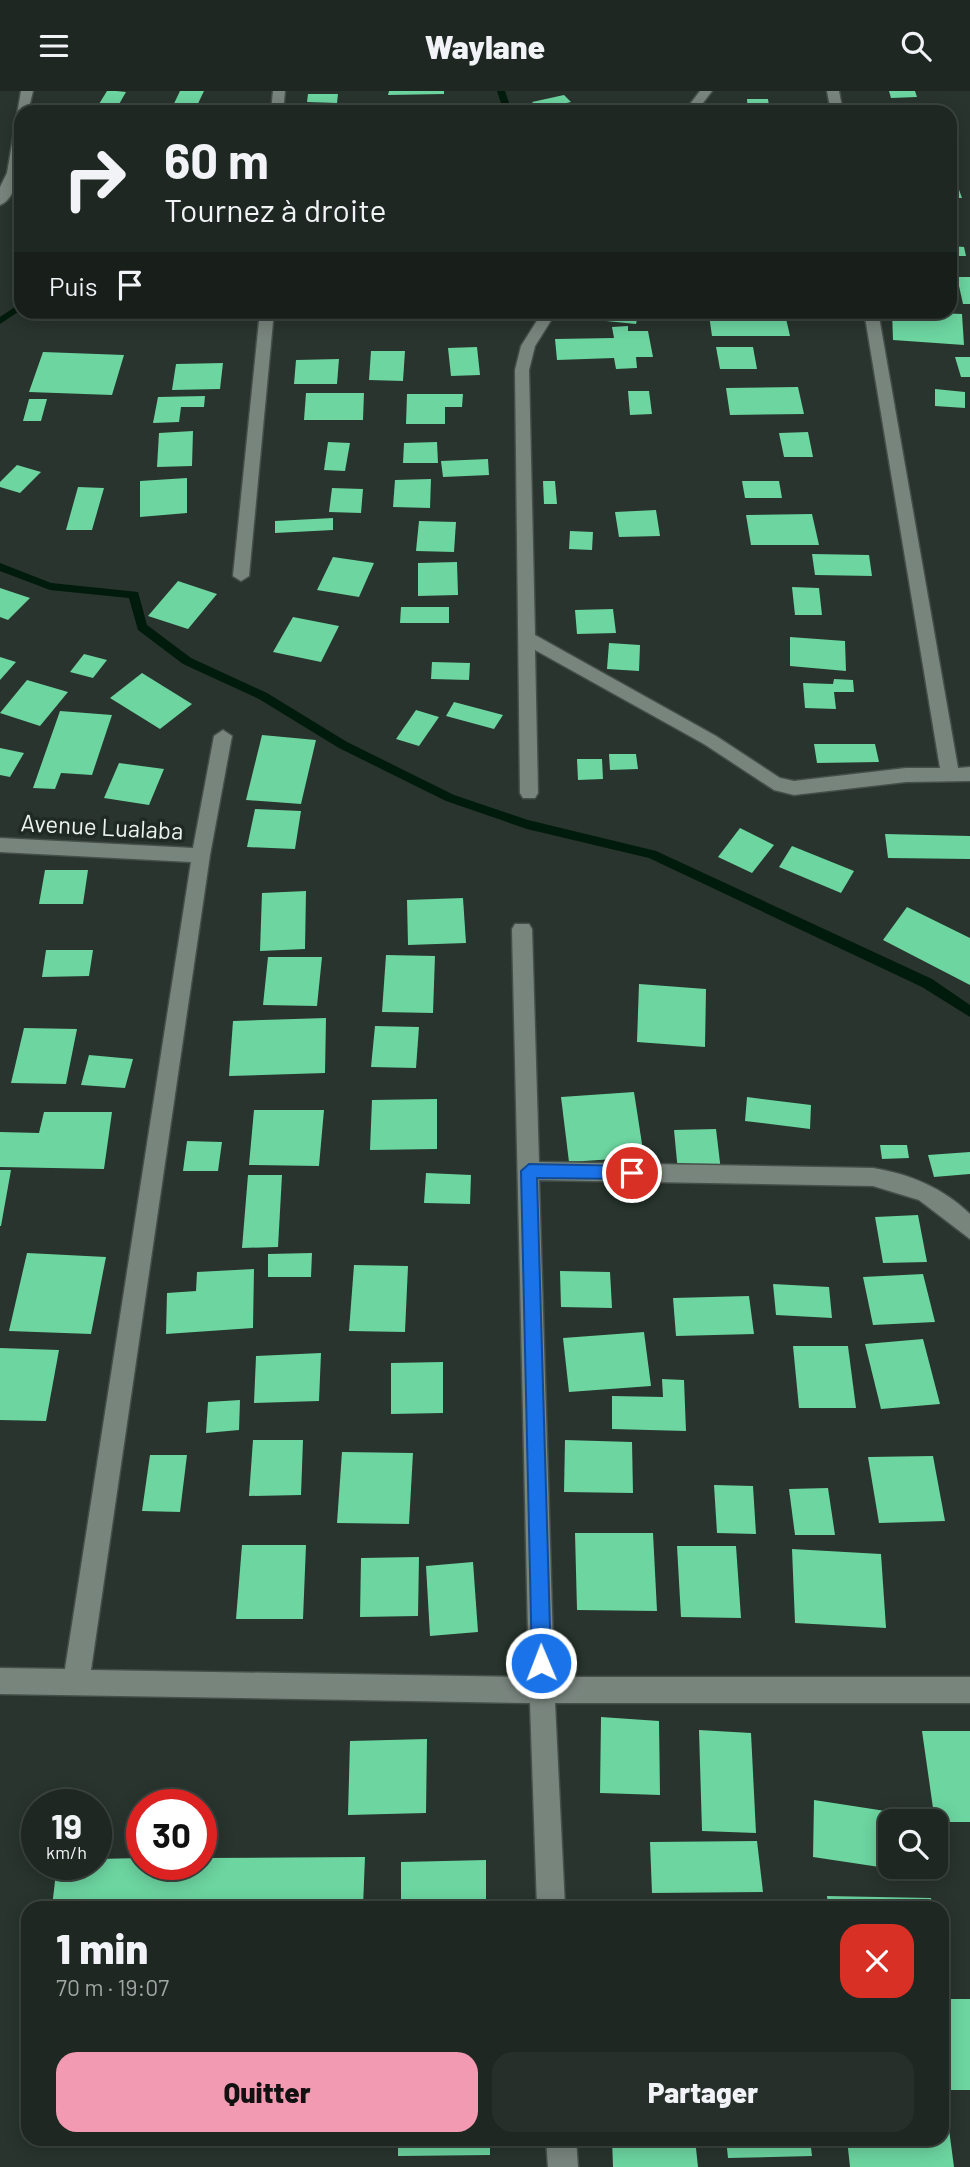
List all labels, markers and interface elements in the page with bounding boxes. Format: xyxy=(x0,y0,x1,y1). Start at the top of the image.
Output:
icon: menu xyxy=(35,27,73,65)
text: Waylane xyxy=(425,27,545,65)
icon: search xyxy=(897,27,935,65)
text: 60 m xyxy=(164,130,269,189)
icon: right xyxy=(49,133,140,224)
text: Tournez à droite xyxy=(164,190,386,228)
icon: arrive xyxy=(111,266,149,304)
text: Puis xyxy=(49,270,97,301)
street label: Avenue Lualaba xyxy=(20,807,184,845)
pin xyxy=(602,1143,662,1203)
icon: arrive xyxy=(613,1154,651,1192)
position arrow xyxy=(504,1626,578,1700)
speed limit sign: 30 xyxy=(126,1789,217,1880)
text: 19 xyxy=(51,1804,82,1846)
map controls xyxy=(878,1809,948,1879)
button: search xyxy=(878,1809,948,1879)
text: km/h xyxy=(46,1841,87,1863)
text: 1 min xyxy=(56,1922,148,1972)
button: close xyxy=(840,1924,914,1998)
text: 70 m · 19:07 xyxy=(56,1973,169,2001)
button: Quitter xyxy=(56,2052,478,2132)
button: Partager xyxy=(492,2052,914,2132)

